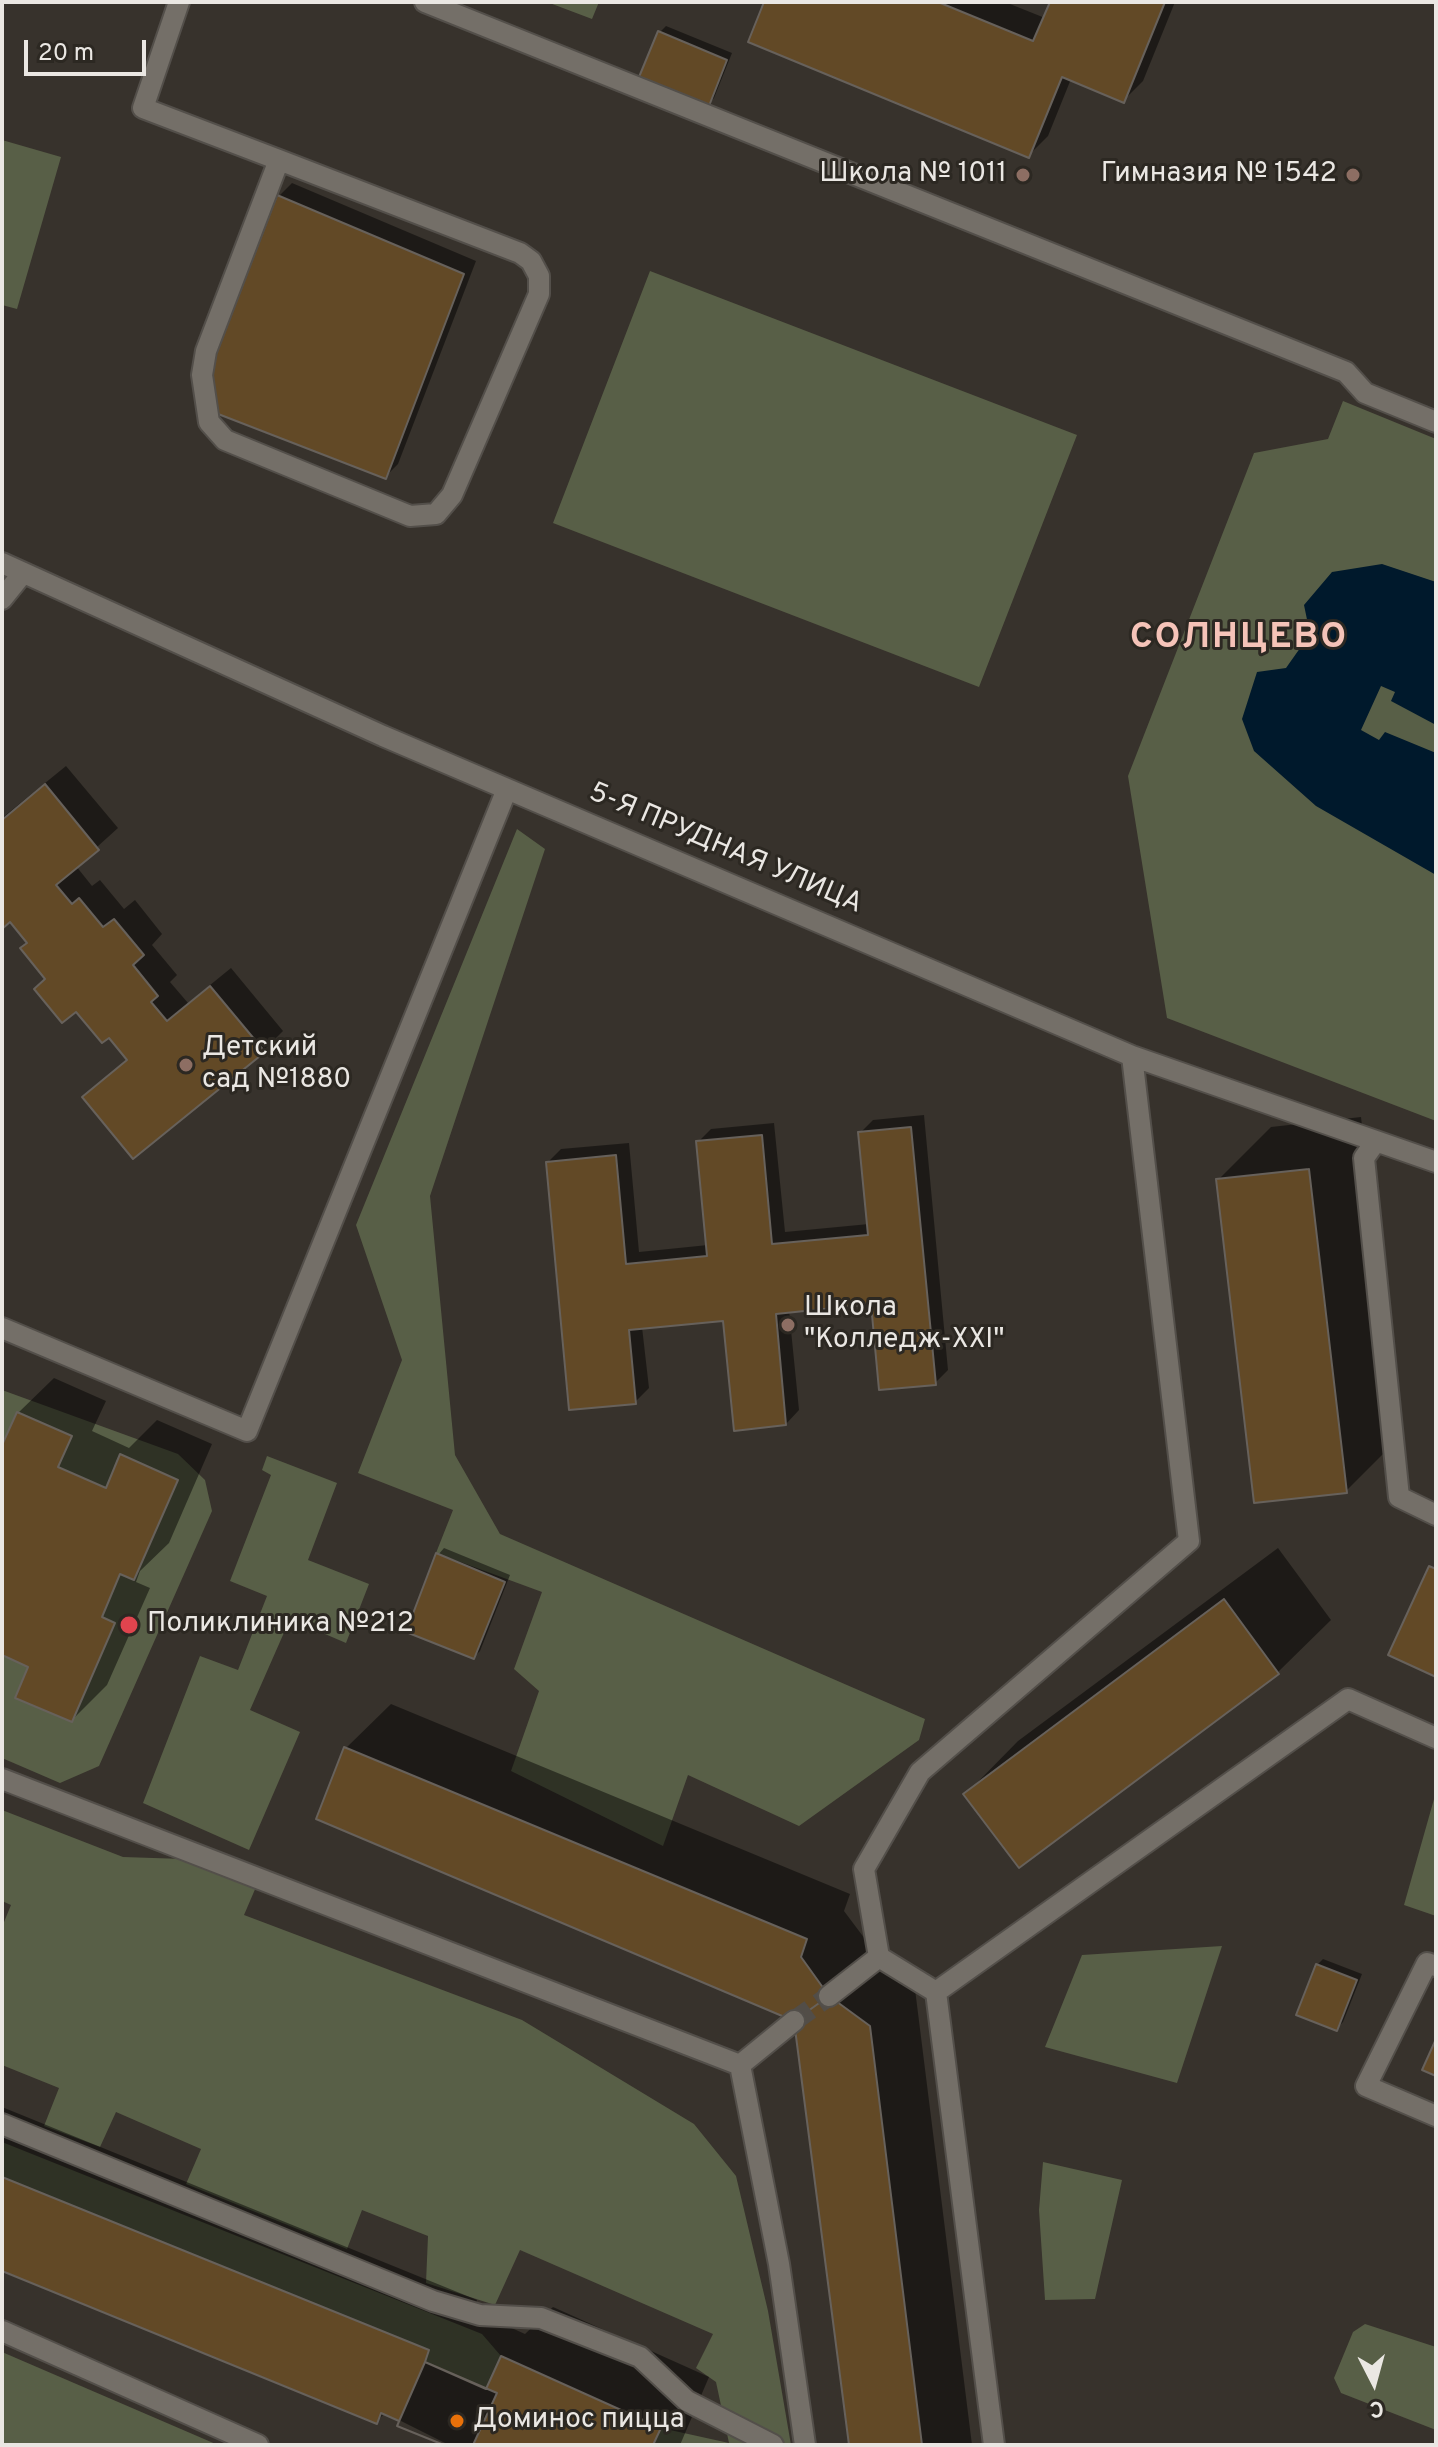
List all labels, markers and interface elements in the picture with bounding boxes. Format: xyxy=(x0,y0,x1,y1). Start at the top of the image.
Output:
scale bar xyxy=(28,24,150,74)
text: 20 m xyxy=(38,39,94,69)
place label: Школа № 1011 xyxy=(819,158,1007,192)
place label: Гимназия № 1542 xyxy=(1101,158,1337,192)
marker: Школа № 1011 xyxy=(1014,166,1032,184)
marker: Гимназия № 1542 xyxy=(1344,166,1362,184)
district label: СОЛНЦЕВО xyxy=(1130,618,1348,662)
street label: 5-Я ПРУДНАЯ УЛИЦА xyxy=(583,777,867,923)
place label: Детский сад №1880 xyxy=(202,1032,351,1098)
marker: Детский сад №1880 xyxy=(177,1056,195,1074)
place label: Школа "Колледж-XXI" xyxy=(804,1292,1004,1358)
marker: Школа "Колледж-XXI" xyxy=(779,1316,797,1334)
place label: Поликлиника №212 xyxy=(147,1608,414,1642)
marker: Поликлиника №212 xyxy=(118,1614,140,1636)
north arrow xyxy=(1334,2343,1414,2423)
text: С xyxy=(1368,2393,1385,2422)
place label: Доминос пицца xyxy=(473,2404,685,2438)
marker: Доминос пицца xyxy=(448,2412,466,2430)

